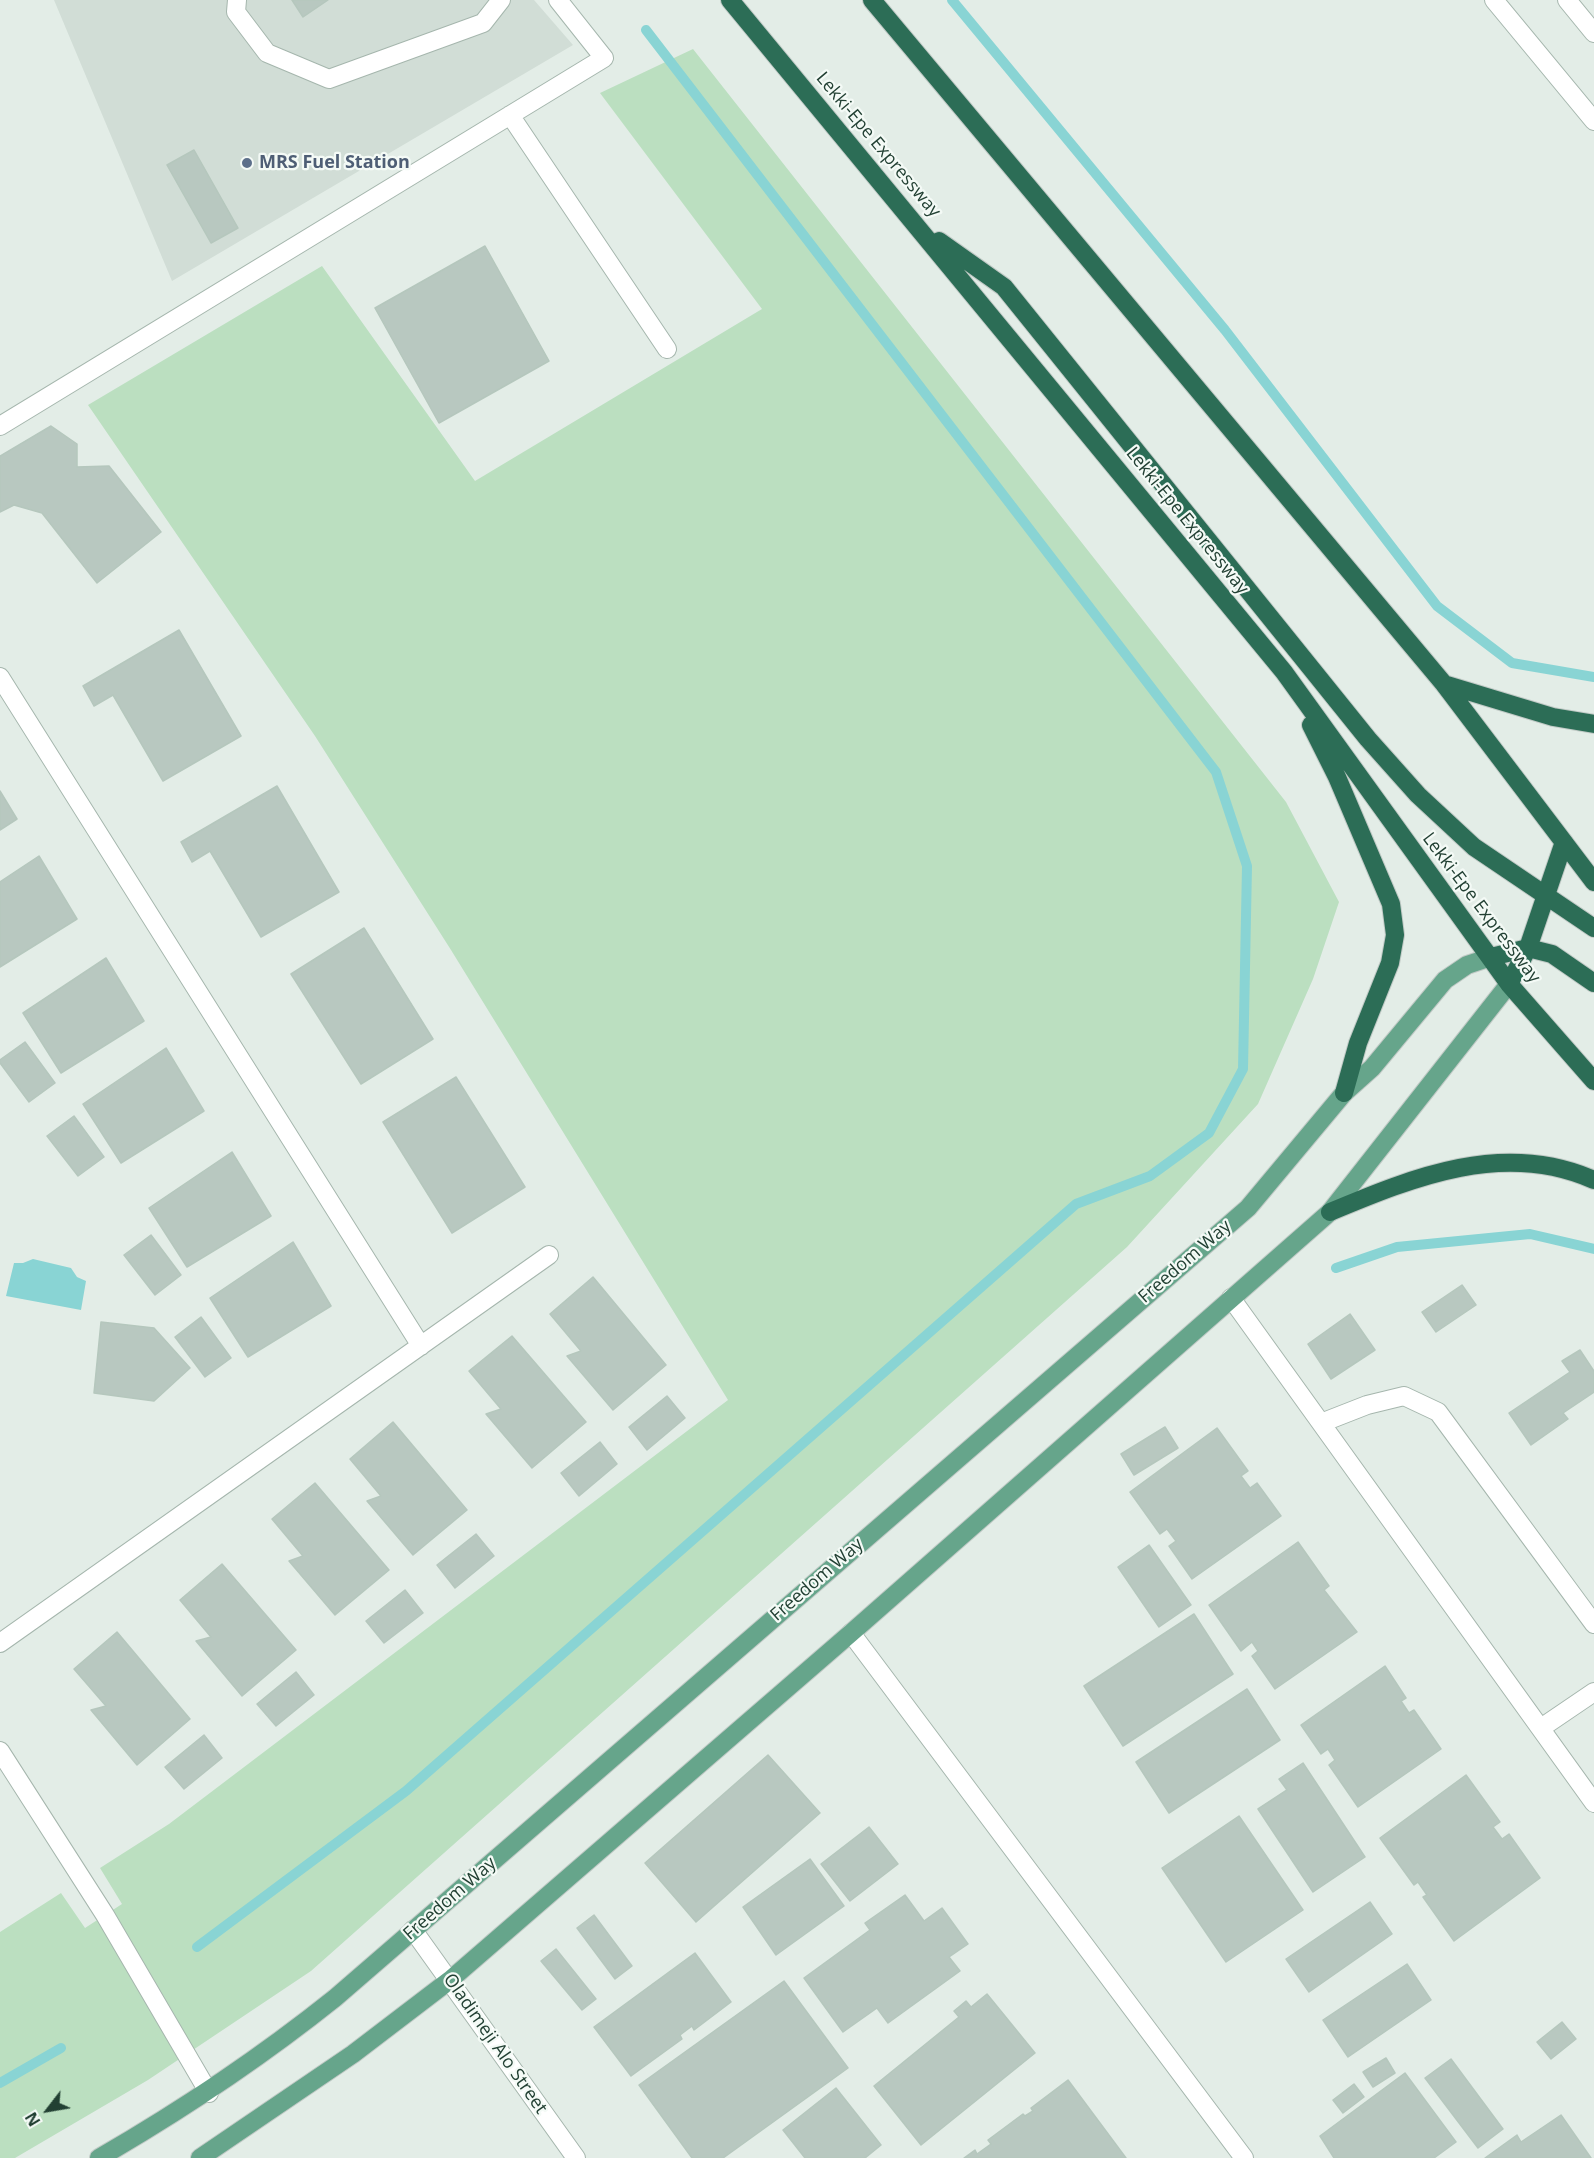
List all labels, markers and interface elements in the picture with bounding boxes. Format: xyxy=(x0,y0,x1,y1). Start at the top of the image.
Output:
street label: Lekki-Epe Expressway xyxy=(811,68,945,222)
place label: MRS Fuel Station xyxy=(259,152,410,174)
marker: MRS Fuel Station xyxy=(240,156,254,170)
street label: Lekki-Epe Expressway xyxy=(1121,443,1253,599)
street label: Lekki-Epe Expressway xyxy=(1417,829,1545,987)
street label: Freedom Way xyxy=(1134,1216,1236,1308)
street label: Freedom Way xyxy=(766,1534,868,1626)
street label: Freedom Way xyxy=(399,1853,501,1945)
street label: Oladimeji Alo Street xyxy=(438,1970,552,2118)
north arrow xyxy=(18,2080,78,2140)
text: N xyxy=(20,2108,45,2131)

